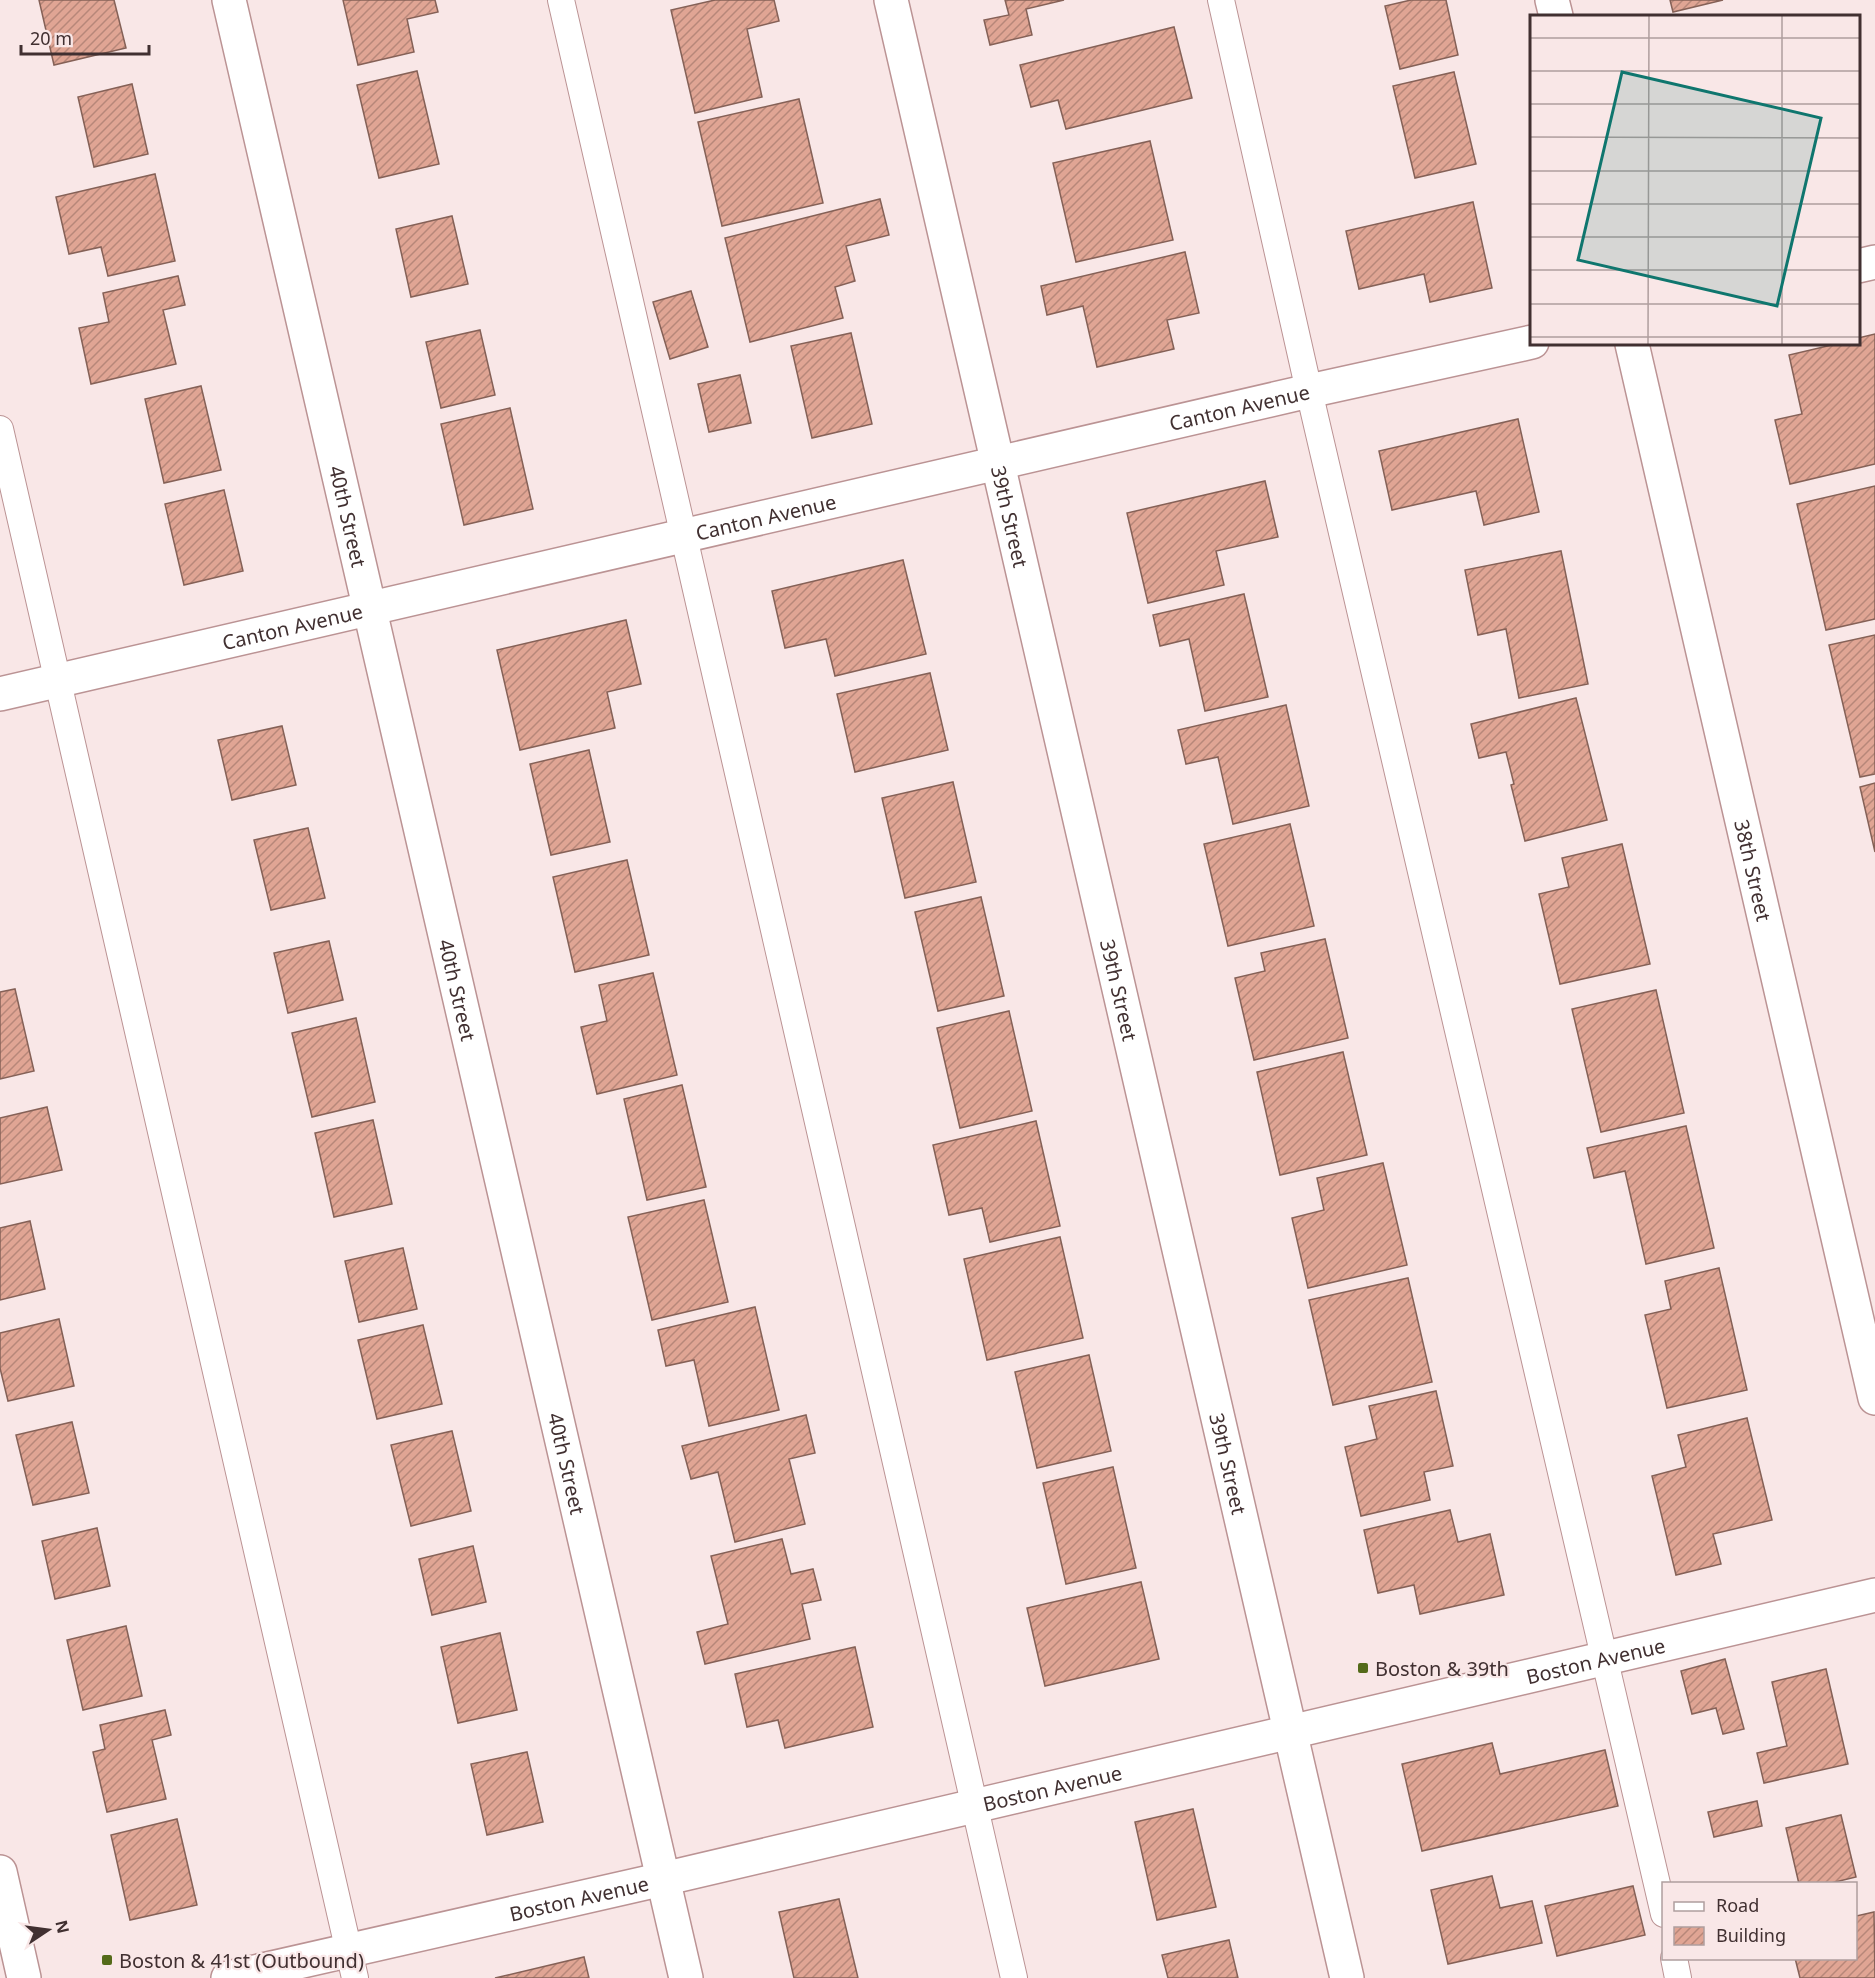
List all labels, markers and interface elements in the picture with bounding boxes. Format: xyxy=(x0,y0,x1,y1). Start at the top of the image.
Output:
inset map xyxy=(1530,15,1860,345)
scale bar xyxy=(21,18,148,56)
text: 20 m xyxy=(30,26,72,50)
street label: Canton Avenue xyxy=(1166,378,1312,436)
street label: 40th Street xyxy=(323,463,373,570)
street label: 39th Street xyxy=(985,463,1035,570)
street label: Canton Avenue xyxy=(693,487,839,546)
street label: Canton Avenue xyxy=(219,597,365,656)
street label: 38th Street xyxy=(1729,817,1778,924)
street label: 40th Street xyxy=(433,936,483,1043)
street label: 39th Street xyxy=(1094,937,1144,1044)
street label: 40th Street xyxy=(542,1410,592,1517)
street label: 39th Street xyxy=(1204,1410,1253,1517)
street label: Boston Avenue xyxy=(1523,1631,1668,1690)
place label: Boston & 39th xyxy=(1375,1655,1509,1682)
marker: Boston & 39th xyxy=(1356,1661,1370,1675)
street label: Boston Avenue xyxy=(980,1758,1124,1817)
street label: Boston Avenue xyxy=(507,1869,651,1927)
legend xyxy=(1662,1882,1857,1960)
text: Road xyxy=(1716,1893,1759,1917)
north arrow xyxy=(18,1900,78,1960)
text: N xyxy=(50,1918,75,1935)
text: Building xyxy=(1716,1923,1786,1947)
place label: Boston & 41st (Outbound) xyxy=(119,1947,364,1974)
marker: Boston & 41st (Outbound) xyxy=(100,1953,114,1967)

